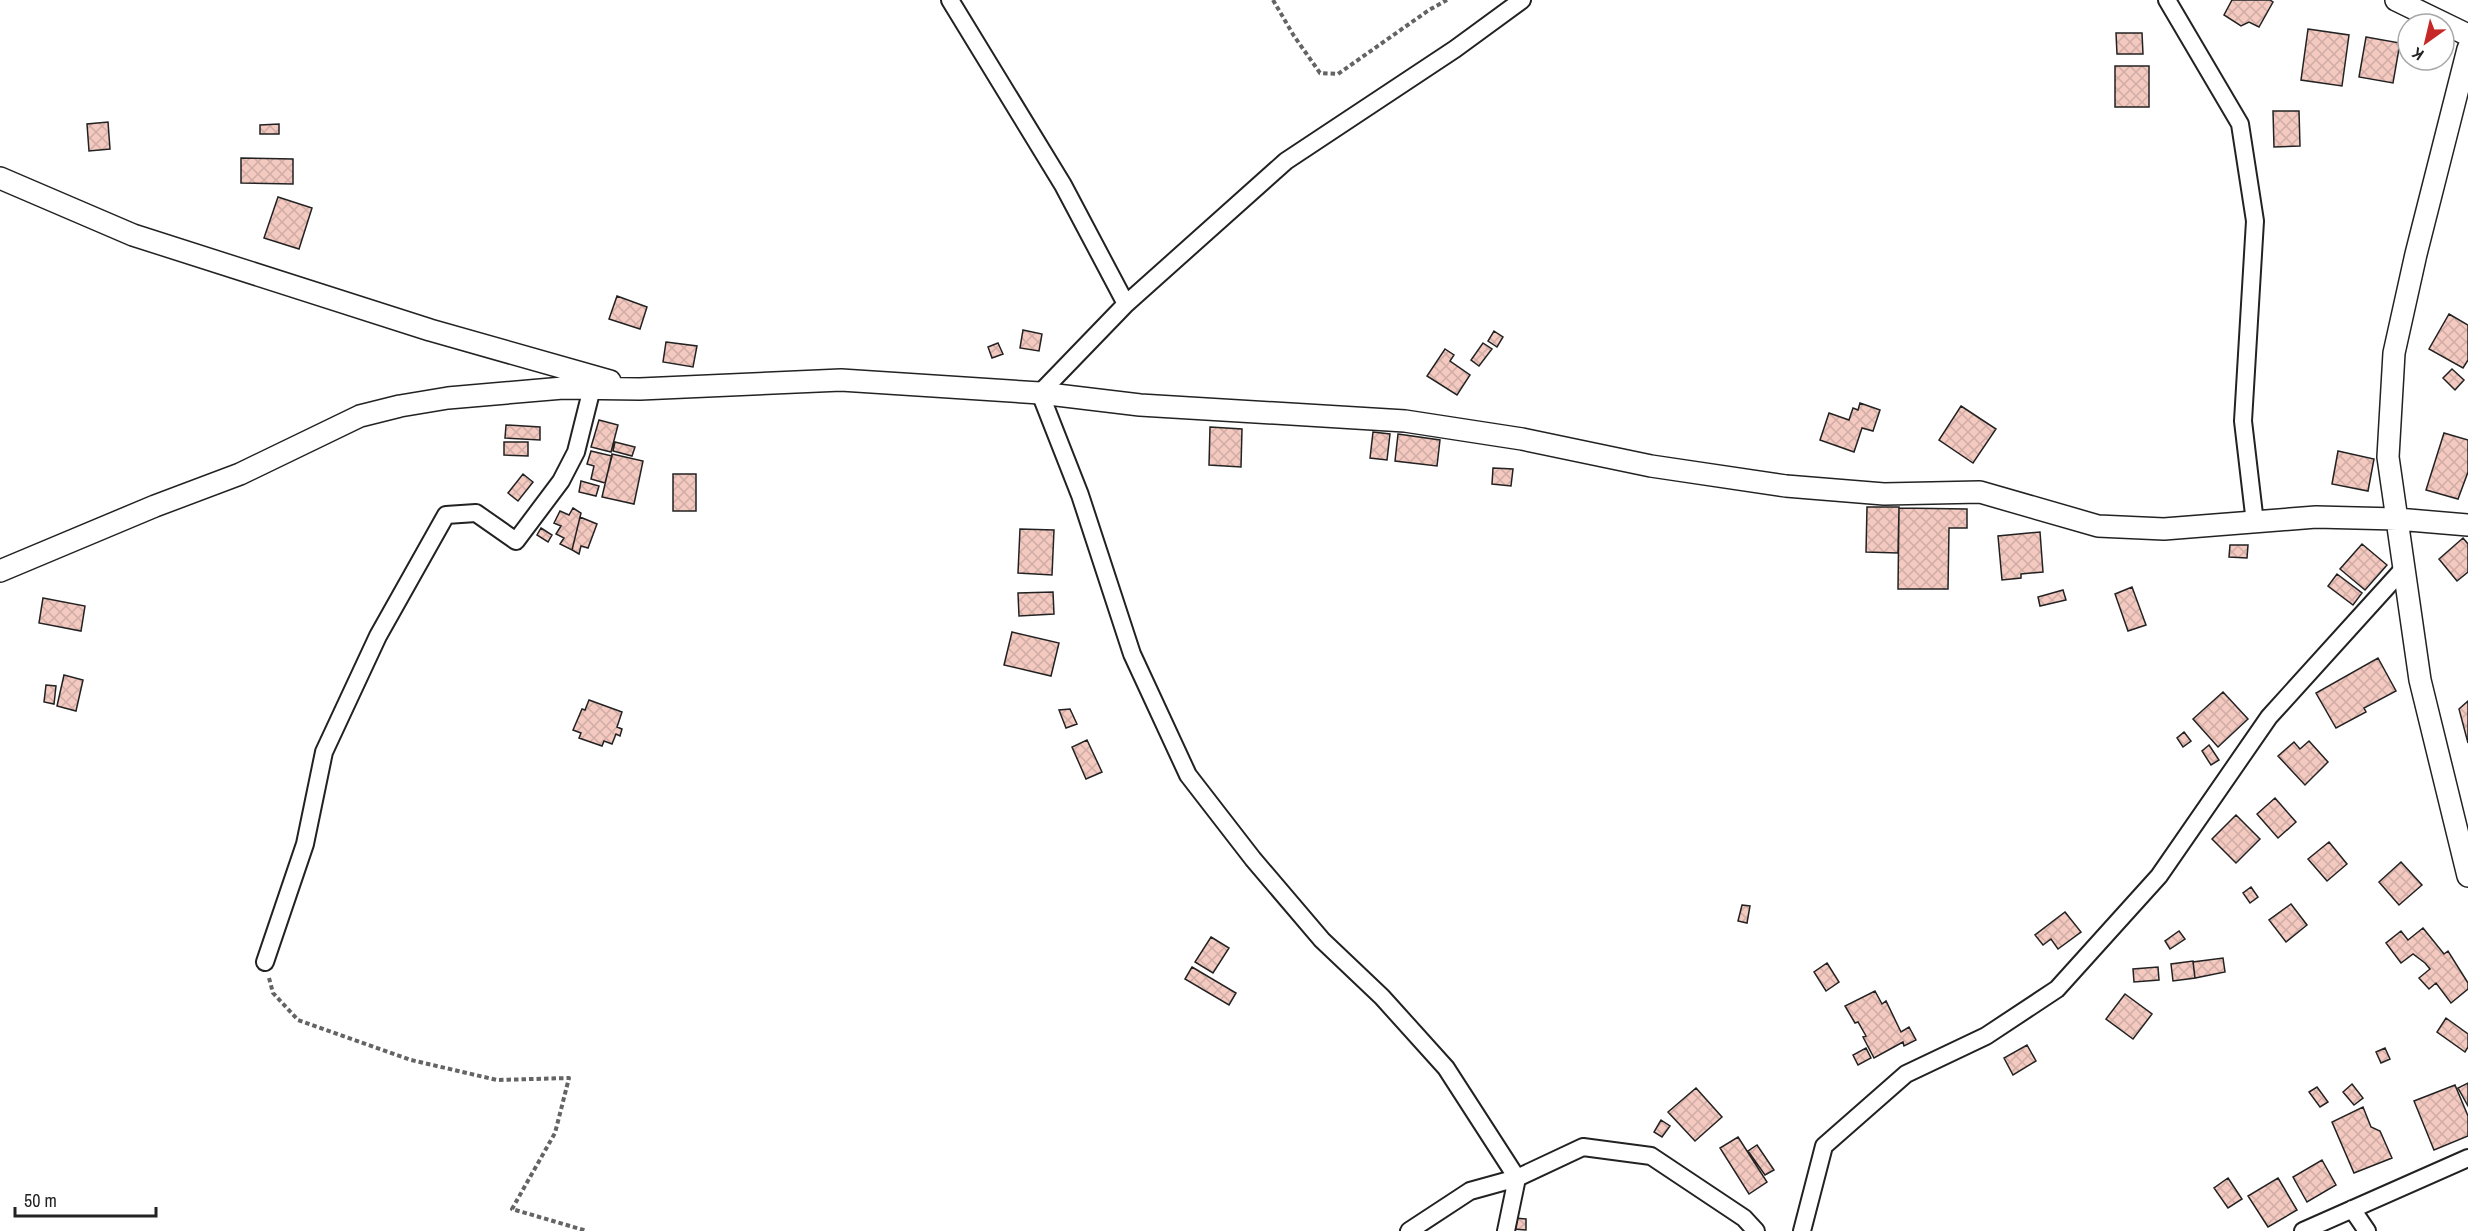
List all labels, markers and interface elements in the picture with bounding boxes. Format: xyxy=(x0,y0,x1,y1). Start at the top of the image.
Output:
north arrow xyxy=(2396,12,2456,72)
text: K xyxy=(2407,42,2428,66)
scale bar xyxy=(15,1180,156,1218)
text: 50 m xyxy=(24,1188,57,1213)

